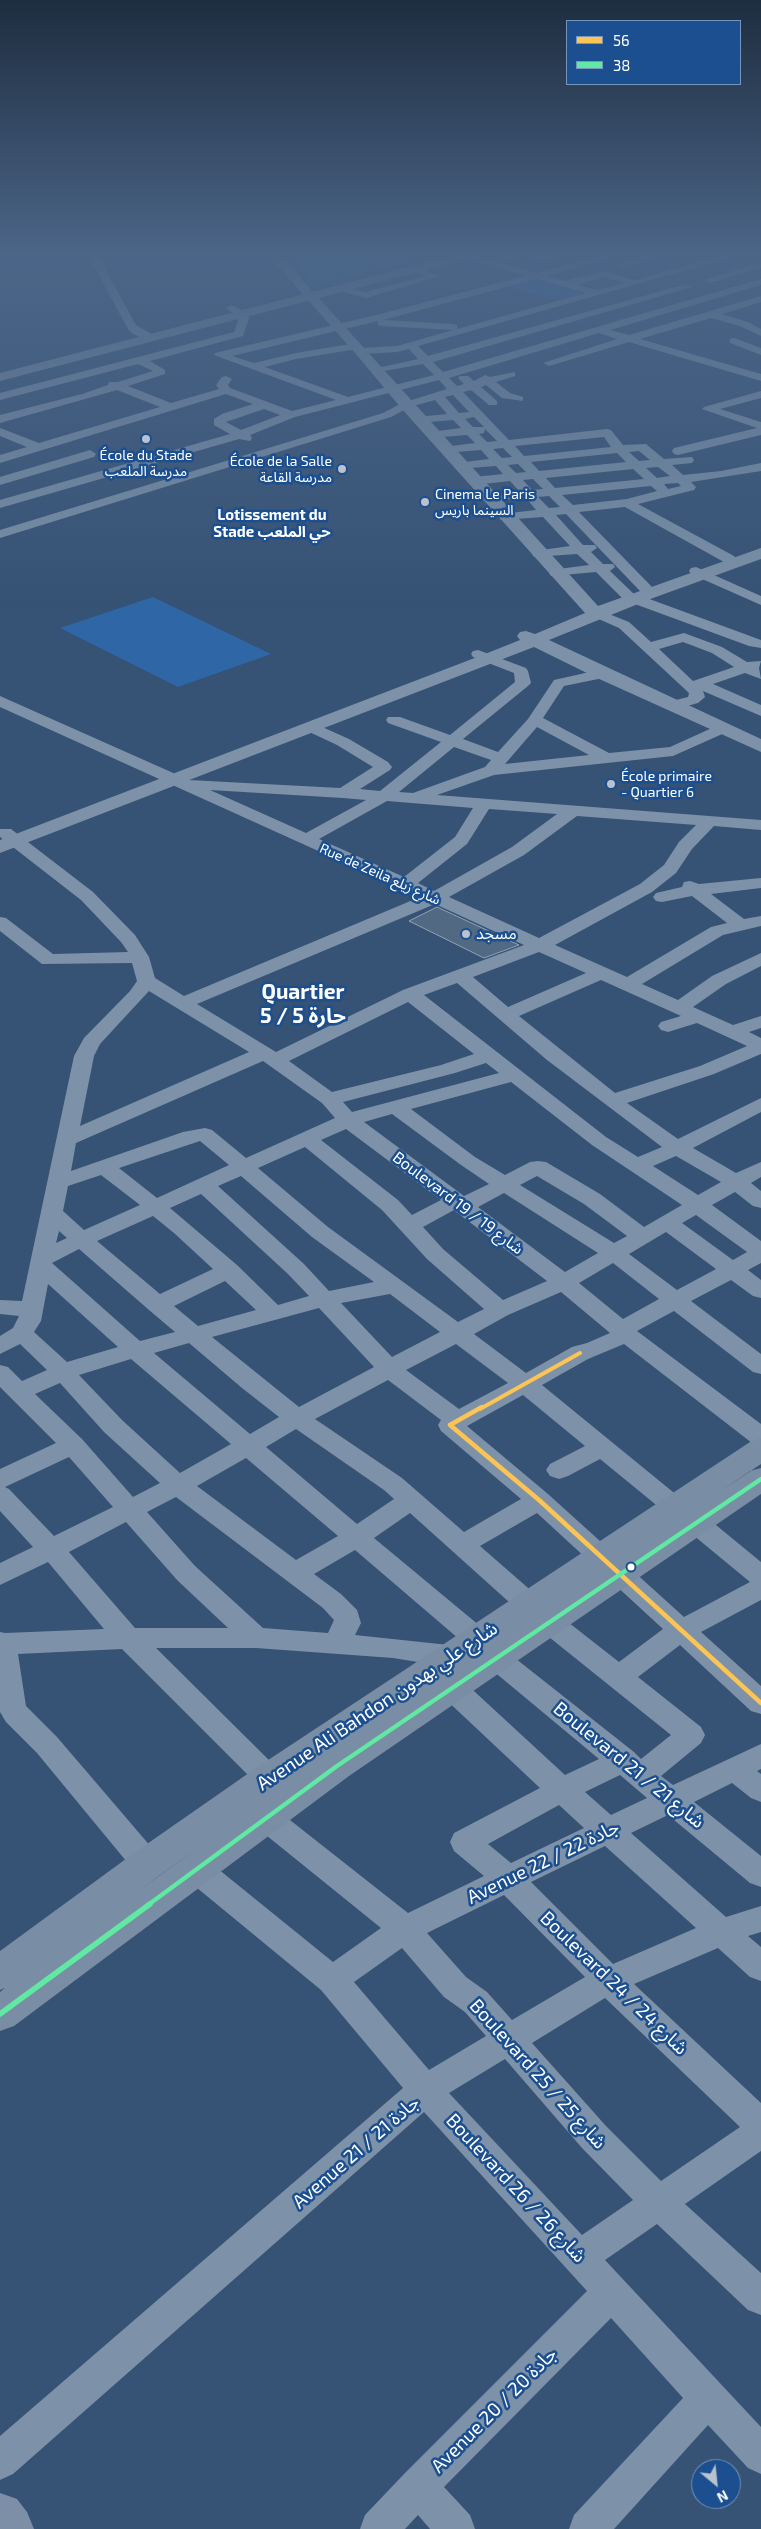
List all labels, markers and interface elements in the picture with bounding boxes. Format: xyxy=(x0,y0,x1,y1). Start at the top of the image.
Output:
legend xyxy=(566,20,741,85)
text: 56 xyxy=(613,31,630,49)
text: 38 xyxy=(613,56,630,74)
marker: École du Stade مدرسة الملعب xyxy=(140,433,152,445)
place label: École du Stade مدرسة الملعب xyxy=(100,447,192,480)
place label: École de la Salle مدرسة القاعة xyxy=(230,453,332,486)
marker: École de la Salle مدرسة القاعة xyxy=(336,463,348,475)
place label: Cinema Le Paris السينما باريس xyxy=(435,486,535,518)
marker: Cinema Le Paris السينما باريس xyxy=(419,496,431,508)
district label: Lotissement du Stade حي الملعب xyxy=(213,506,331,541)
place label: École primaire - Quartier 6 xyxy=(621,768,712,800)
marker: École primaire - Quartier 6 xyxy=(605,778,617,790)
street label: Rue de Zeila شارع زيلع xyxy=(317,840,443,908)
place label: مسجد xyxy=(476,924,517,944)
marker: مسجد xyxy=(460,928,472,940)
district label: Quartier 5 / حارة 5 xyxy=(260,979,346,1029)
street label: Boulevard 19 / شارع 19 xyxy=(389,1148,527,1258)
unlabelled marker xyxy=(626,1562,636,1572)
street label: Avenue Ali Bahdon شارع علي بهدون xyxy=(252,1617,502,1795)
street label: Boulevard 21 / شارع 21 xyxy=(549,1697,709,1833)
street label: Avenue 22 / جادة 22 xyxy=(463,1815,623,1909)
street label: Boulevard 24 / شارع 24 xyxy=(535,1907,693,2059)
street label: Boulevard 25 / شارع 25 xyxy=(465,1994,611,2154)
street label: Avenue 21 / جادة 21 xyxy=(288,2091,424,2213)
street label: Boulevard 26 / شارع 26 xyxy=(441,2109,591,2267)
street label: Avenue 20 / جادة 20 xyxy=(426,2342,562,2478)
north arrow xyxy=(691,2459,741,2509)
text: N xyxy=(714,2487,731,2507)

